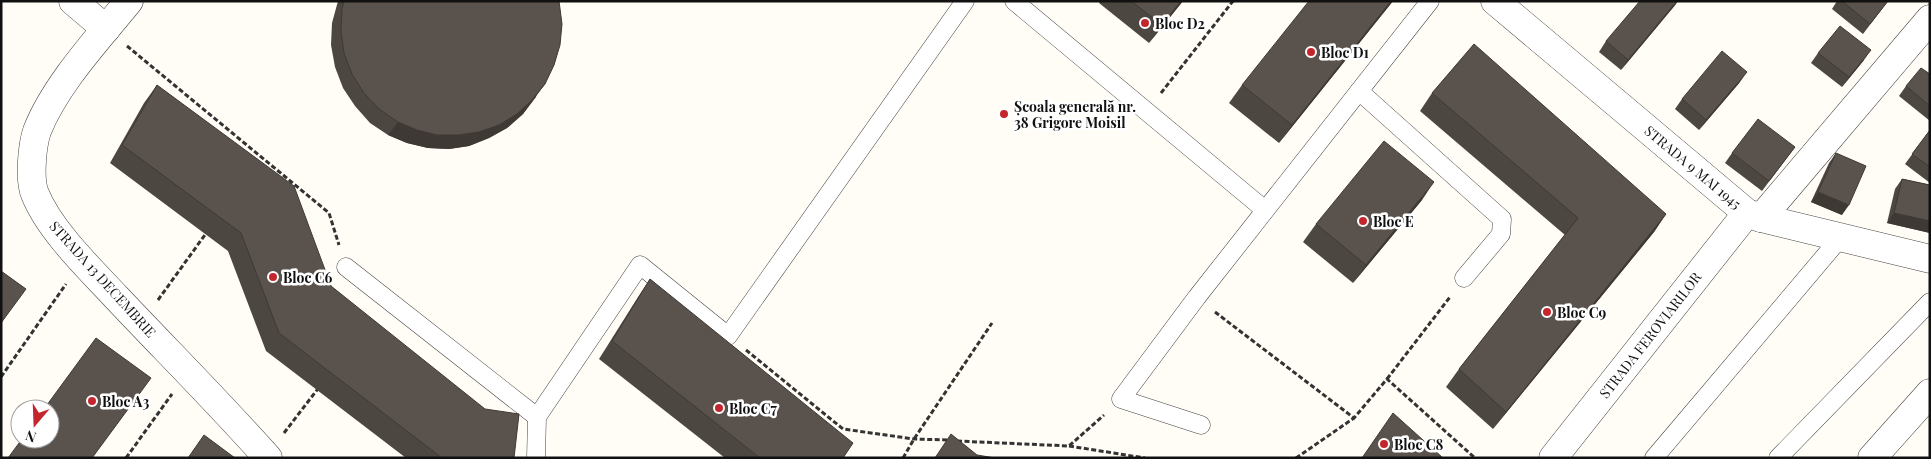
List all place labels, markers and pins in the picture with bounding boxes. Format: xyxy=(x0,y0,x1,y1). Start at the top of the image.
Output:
place label: Bloc D2 xyxy=(1155,14,1205,33)
marker: Bloc D2 xyxy=(1139,17,1151,29)
place label: Bloc D1 xyxy=(1321,43,1369,62)
marker: Bloc D1 xyxy=(1305,46,1317,58)
place label: Școala generală nr. 38 Grigore Moisil xyxy=(1014,97,1136,132)
marker: Școala generală nr. 38 Grigore Moisil xyxy=(998,108,1010,120)
place label: Bloc E xyxy=(1373,212,1414,231)
marker: Bloc E xyxy=(1357,215,1369,227)
place label: Bloc C6 xyxy=(283,268,333,287)
marker: Bloc C6 xyxy=(267,271,279,283)
place label: Bloc C9 xyxy=(1557,303,1607,322)
marker: Bloc C9 xyxy=(1541,306,1553,318)
place label: Bloc A3 xyxy=(102,392,149,411)
marker: Bloc A3 xyxy=(86,395,98,407)
place label: Bloc C7 xyxy=(729,399,778,418)
marker: Bloc C7 xyxy=(713,402,725,414)
place label: Bloc C8 xyxy=(1394,435,1444,454)
marker: Bloc C8 xyxy=(1378,438,1390,450)

